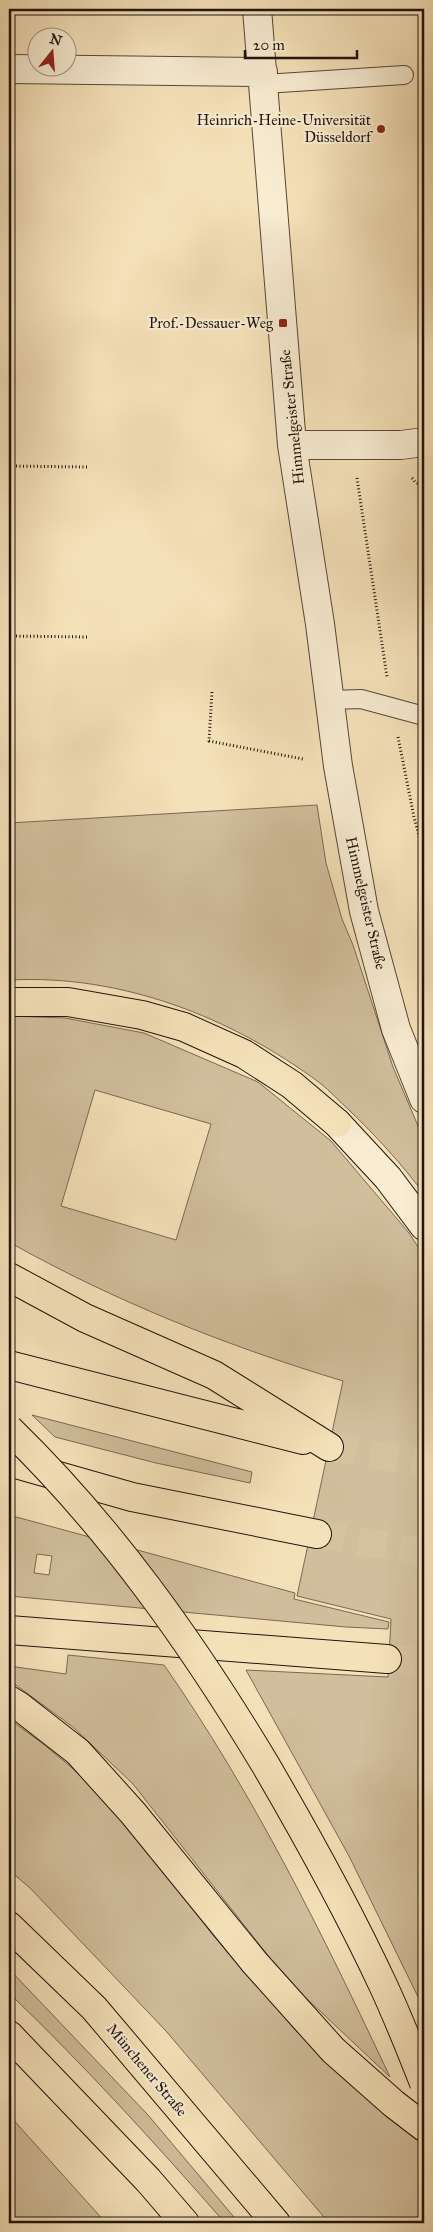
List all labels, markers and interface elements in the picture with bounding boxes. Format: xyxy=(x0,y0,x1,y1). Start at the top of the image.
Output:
north arrow xyxy=(28,28,78,78)
scale bar xyxy=(245,28,358,60)
text: N xyxy=(47,30,64,50)
text: 20 m xyxy=(253,36,285,54)
place label: Heinrich-Heine-Universität Düsseldorf xyxy=(197,111,374,146)
marker: Heinrich-Heine-Universität Düsseldorf xyxy=(375,123,387,135)
place label: Prof.-Dessauer-Weg xyxy=(149,314,274,332)
marker: Prof.-Dessauer-Weg xyxy=(277,317,289,329)
street label: Himmelgeister Straße xyxy=(276,349,308,485)
street label: Himmelgeister Straße xyxy=(342,835,390,971)
street label: Münchener Straße xyxy=(103,2020,191,2120)

